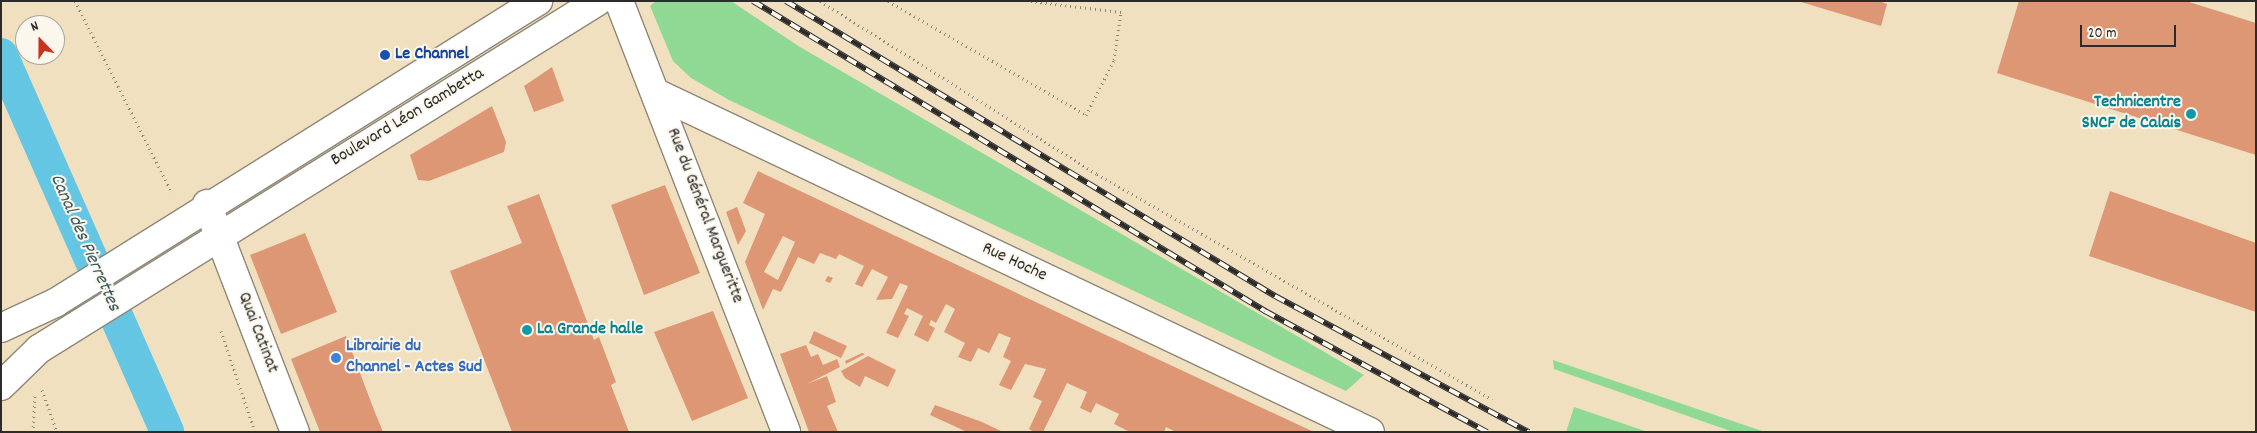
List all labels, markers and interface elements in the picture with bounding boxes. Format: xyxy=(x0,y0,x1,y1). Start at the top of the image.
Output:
north arrow xyxy=(15,15,65,65)
scale bar xyxy=(2082,15,2178,47)
text: N xyxy=(28,16,42,38)
text: 20 m xyxy=(2088,23,2116,45)
place label: Le Channel xyxy=(395,44,469,66)
marker: Le Channel xyxy=(379,49,391,61)
street label: Boulevard Léon Gambetta xyxy=(328,64,488,172)
place label: Technicentre SNCF de Calais xyxy=(2082,93,2181,136)
marker: Technicentre SNCF de Calais xyxy=(2185,108,2197,120)
street label: Rue du Général Margueritte xyxy=(661,125,747,307)
water label: Canal des Pierrettes xyxy=(44,171,124,315)
street label: Rue Hoche xyxy=(978,239,1050,287)
street label: Quai Catinat xyxy=(232,290,282,376)
place label: La Grande halle xyxy=(537,319,643,341)
marker: La Grande halle xyxy=(521,324,533,336)
place label: Librairie du Channel - Actes Sud xyxy=(346,337,482,379)
marker: Librairie du Channel - Actes Sud xyxy=(330,352,342,364)

